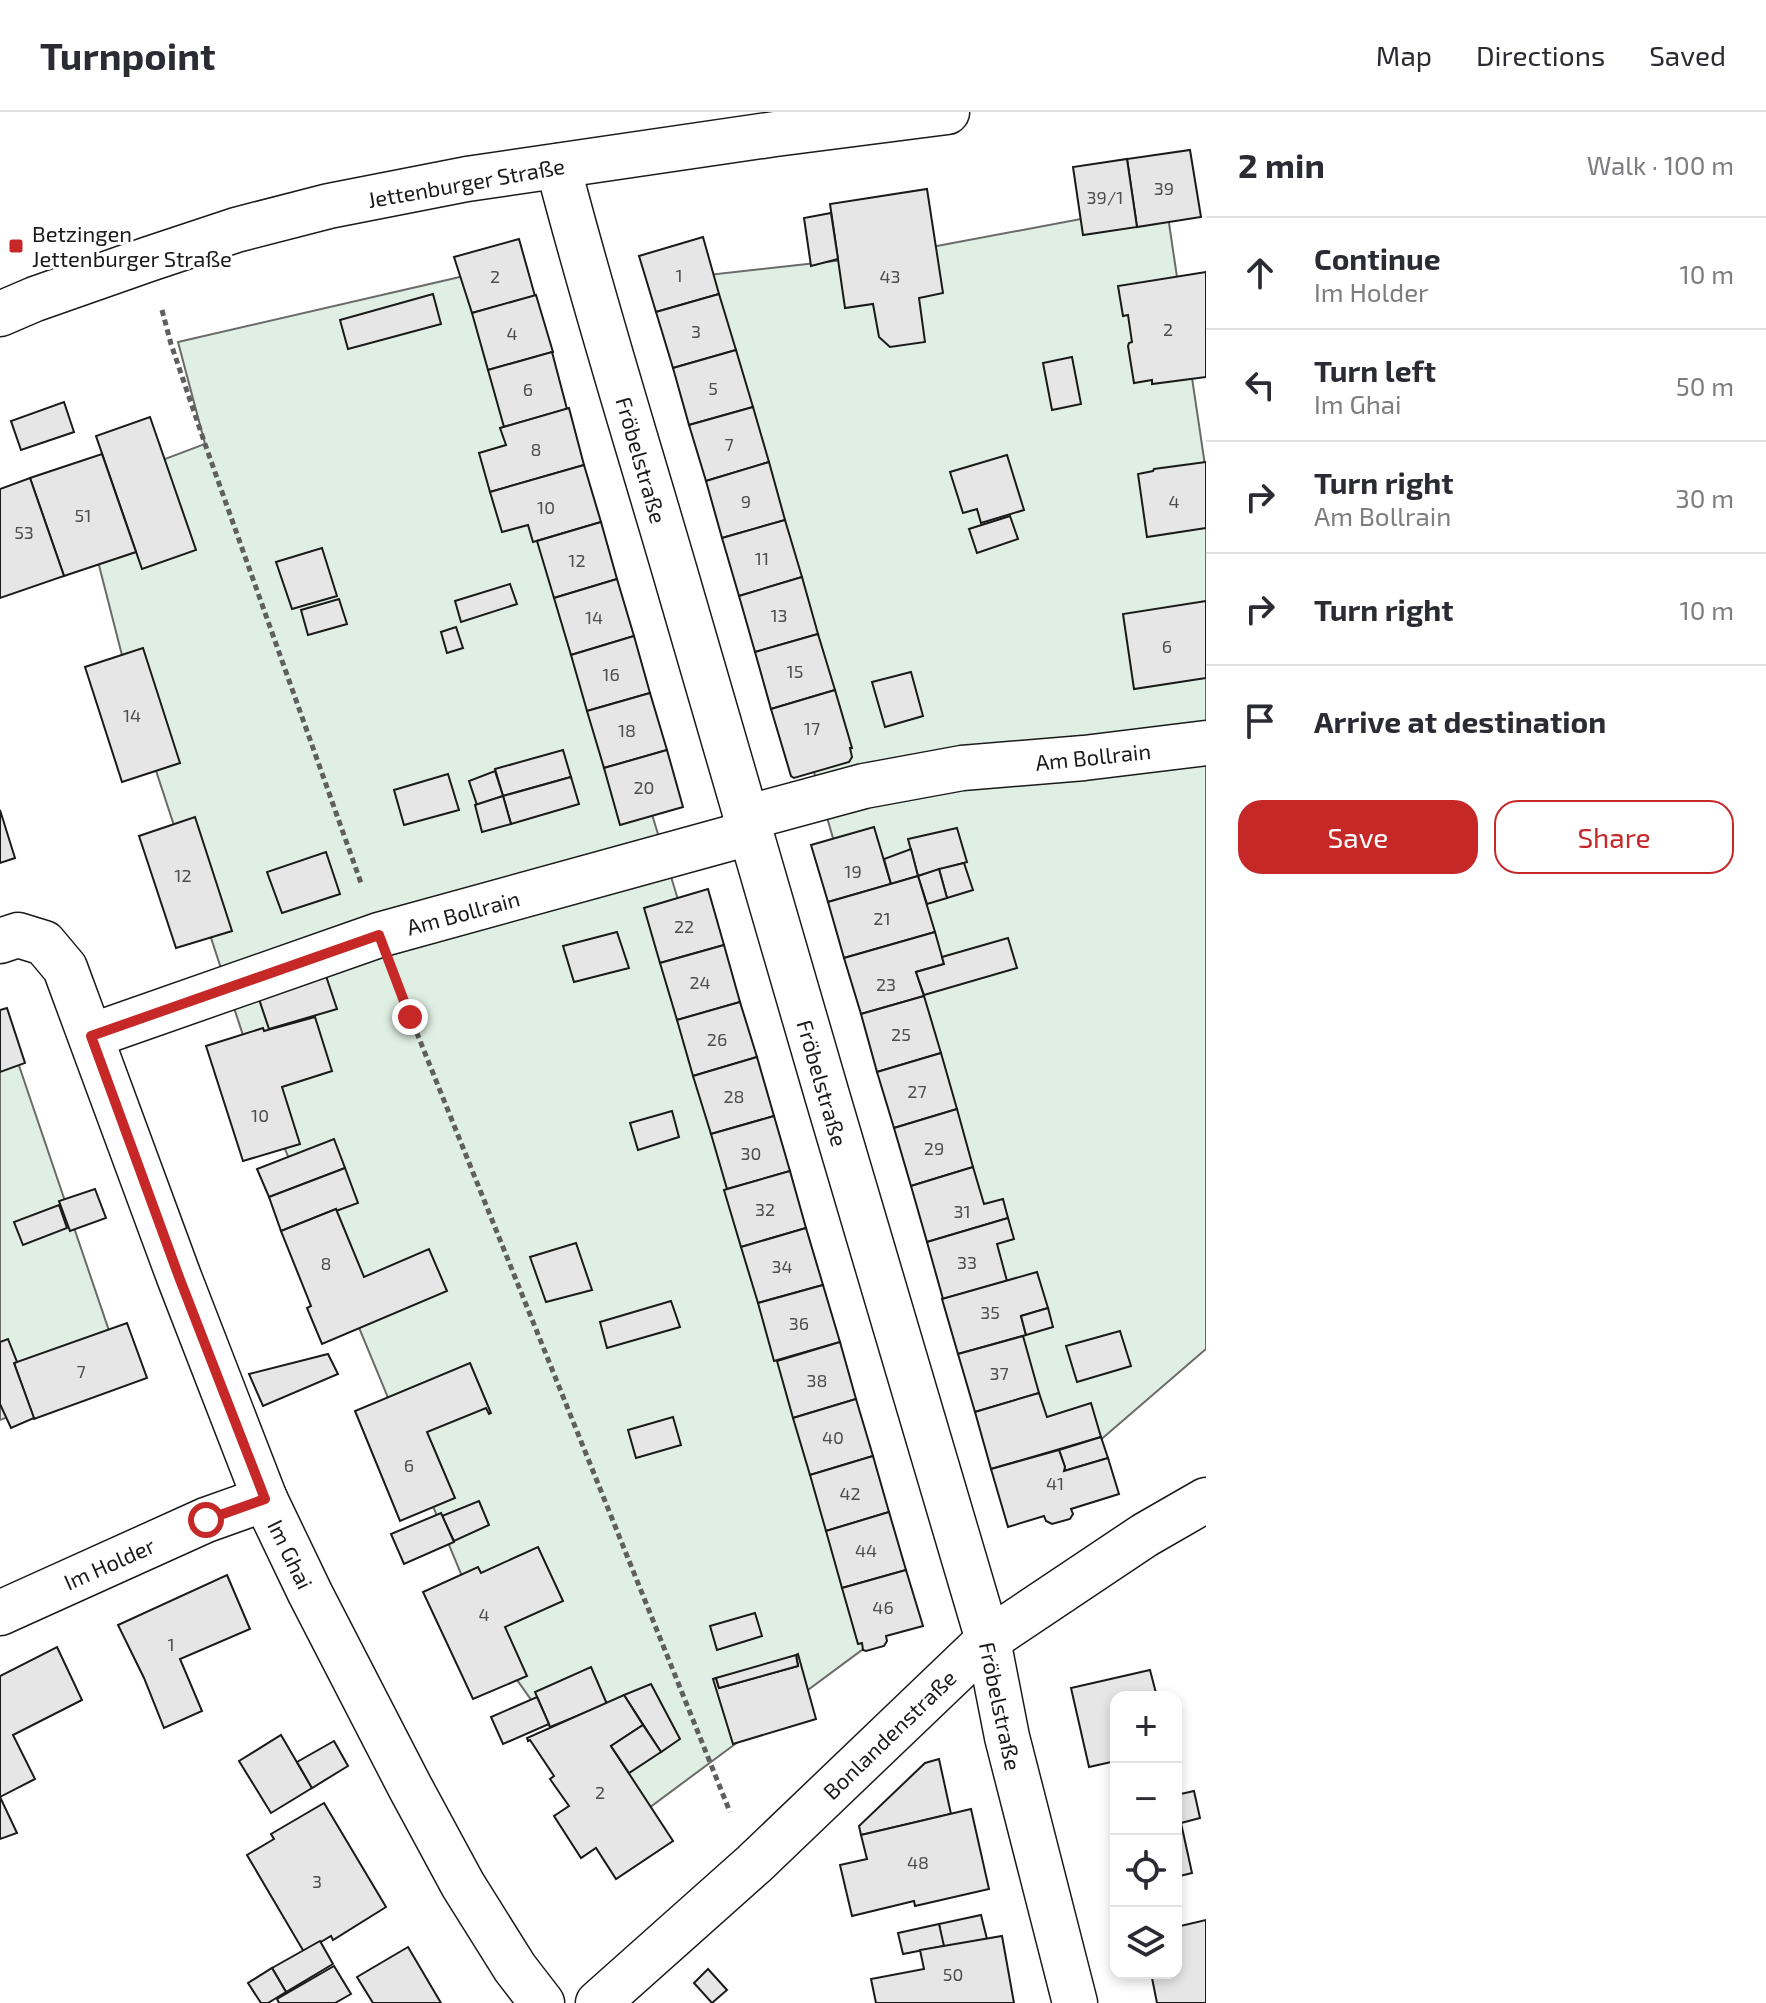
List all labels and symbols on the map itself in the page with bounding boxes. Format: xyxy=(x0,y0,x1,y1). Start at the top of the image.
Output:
street label: Jettenburger Straße xyxy=(365,152,567,212)
house number: 39 xyxy=(1154,177,1174,199)
house number: 39/1 xyxy=(1087,186,1123,208)
place label: Betzingen Jettenburger Straße xyxy=(32,220,232,271)
marker: Betzingen Jettenburger Straße xyxy=(7,237,25,255)
house number: 1 xyxy=(675,264,683,286)
house number: 2 xyxy=(490,265,500,287)
house number: 43 xyxy=(879,265,901,287)
house number: 2 xyxy=(1163,318,1173,340)
house number: 3 xyxy=(691,320,701,342)
house number: 4 xyxy=(506,322,518,344)
house number: 5 xyxy=(708,377,718,399)
house number: 6 xyxy=(523,378,533,400)
street label: Fröbelstraße xyxy=(612,394,672,526)
house number: 7 xyxy=(724,433,734,455)
house number: 8 xyxy=(531,438,541,460)
house number: 9 xyxy=(741,490,751,512)
house number: 4 xyxy=(1168,490,1180,512)
house number: 10 xyxy=(537,496,555,518)
house number: 51 xyxy=(75,504,91,526)
house number: 53 xyxy=(14,521,34,543)
house number: 11 xyxy=(755,547,769,569)
house number: 12 xyxy=(568,549,586,571)
house number: 13 xyxy=(770,604,788,626)
house number: 14 xyxy=(585,606,603,628)
house number: 6 xyxy=(1162,635,1172,657)
house number: 15 xyxy=(787,660,803,682)
house number: 16 xyxy=(602,663,620,685)
house number: 14 xyxy=(123,704,141,726)
house number: 17 xyxy=(804,717,820,739)
house number: 18 xyxy=(618,719,636,741)
street label: Am Bollrain xyxy=(1034,737,1152,775)
house number: 20 xyxy=(634,776,654,798)
house number: 19 xyxy=(844,860,862,882)
house number: 12 xyxy=(174,864,192,886)
street label: Am Bollrain xyxy=(404,884,522,940)
house number: 21 xyxy=(873,907,891,929)
house number: 22 xyxy=(674,915,694,937)
house number: 24 xyxy=(689,971,711,993)
house number: 23 xyxy=(876,973,896,995)
route end xyxy=(392,999,428,1035)
street label: Fröbelstraße xyxy=(793,1017,853,1149)
house number: 25 xyxy=(891,1023,911,1045)
house number: 26 xyxy=(707,1028,727,1050)
house number: 27 xyxy=(907,1080,927,1102)
house number: 28 xyxy=(723,1085,745,1107)
house number: 10 xyxy=(251,1104,269,1126)
house number: 29 xyxy=(924,1137,944,1159)
house number: 30 xyxy=(741,1142,761,1164)
house number: 32 xyxy=(755,1198,775,1220)
house number: 31 xyxy=(953,1200,971,1222)
house number: 33 xyxy=(957,1251,977,1273)
house number: 8 xyxy=(321,1252,331,1274)
house number: 34 xyxy=(771,1255,793,1277)
house number: 35 xyxy=(980,1301,1000,1323)
house number: 36 xyxy=(789,1312,809,1334)
house number: 7 xyxy=(76,1360,86,1382)
house number: 37 xyxy=(989,1362,1009,1384)
house number: 38 xyxy=(807,1369,827,1391)
house number: 40 xyxy=(822,1426,844,1448)
house number: 6 xyxy=(404,1454,414,1476)
house number: 41 xyxy=(1046,1472,1064,1494)
house number: 42 xyxy=(839,1482,861,1504)
route start xyxy=(188,1502,224,1538)
street label: Im Ghai xyxy=(263,1515,319,1593)
street label: Im Holder xyxy=(59,1531,159,1595)
house number: 44 xyxy=(855,1539,877,1561)
house number: 46 xyxy=(872,1596,894,1618)
house number: 4 xyxy=(478,1603,490,1625)
house number: 1 xyxy=(167,1633,175,1655)
street label: Fröbelstraße xyxy=(975,1639,1027,1773)
street label: Bonlandenstraße xyxy=(817,1664,961,1804)
house number: 2 xyxy=(595,1781,605,1803)
house number: 48 xyxy=(907,1851,929,1873)
house number: 3 xyxy=(312,1870,322,1892)
house number: 50 xyxy=(943,1963,963,1985)

